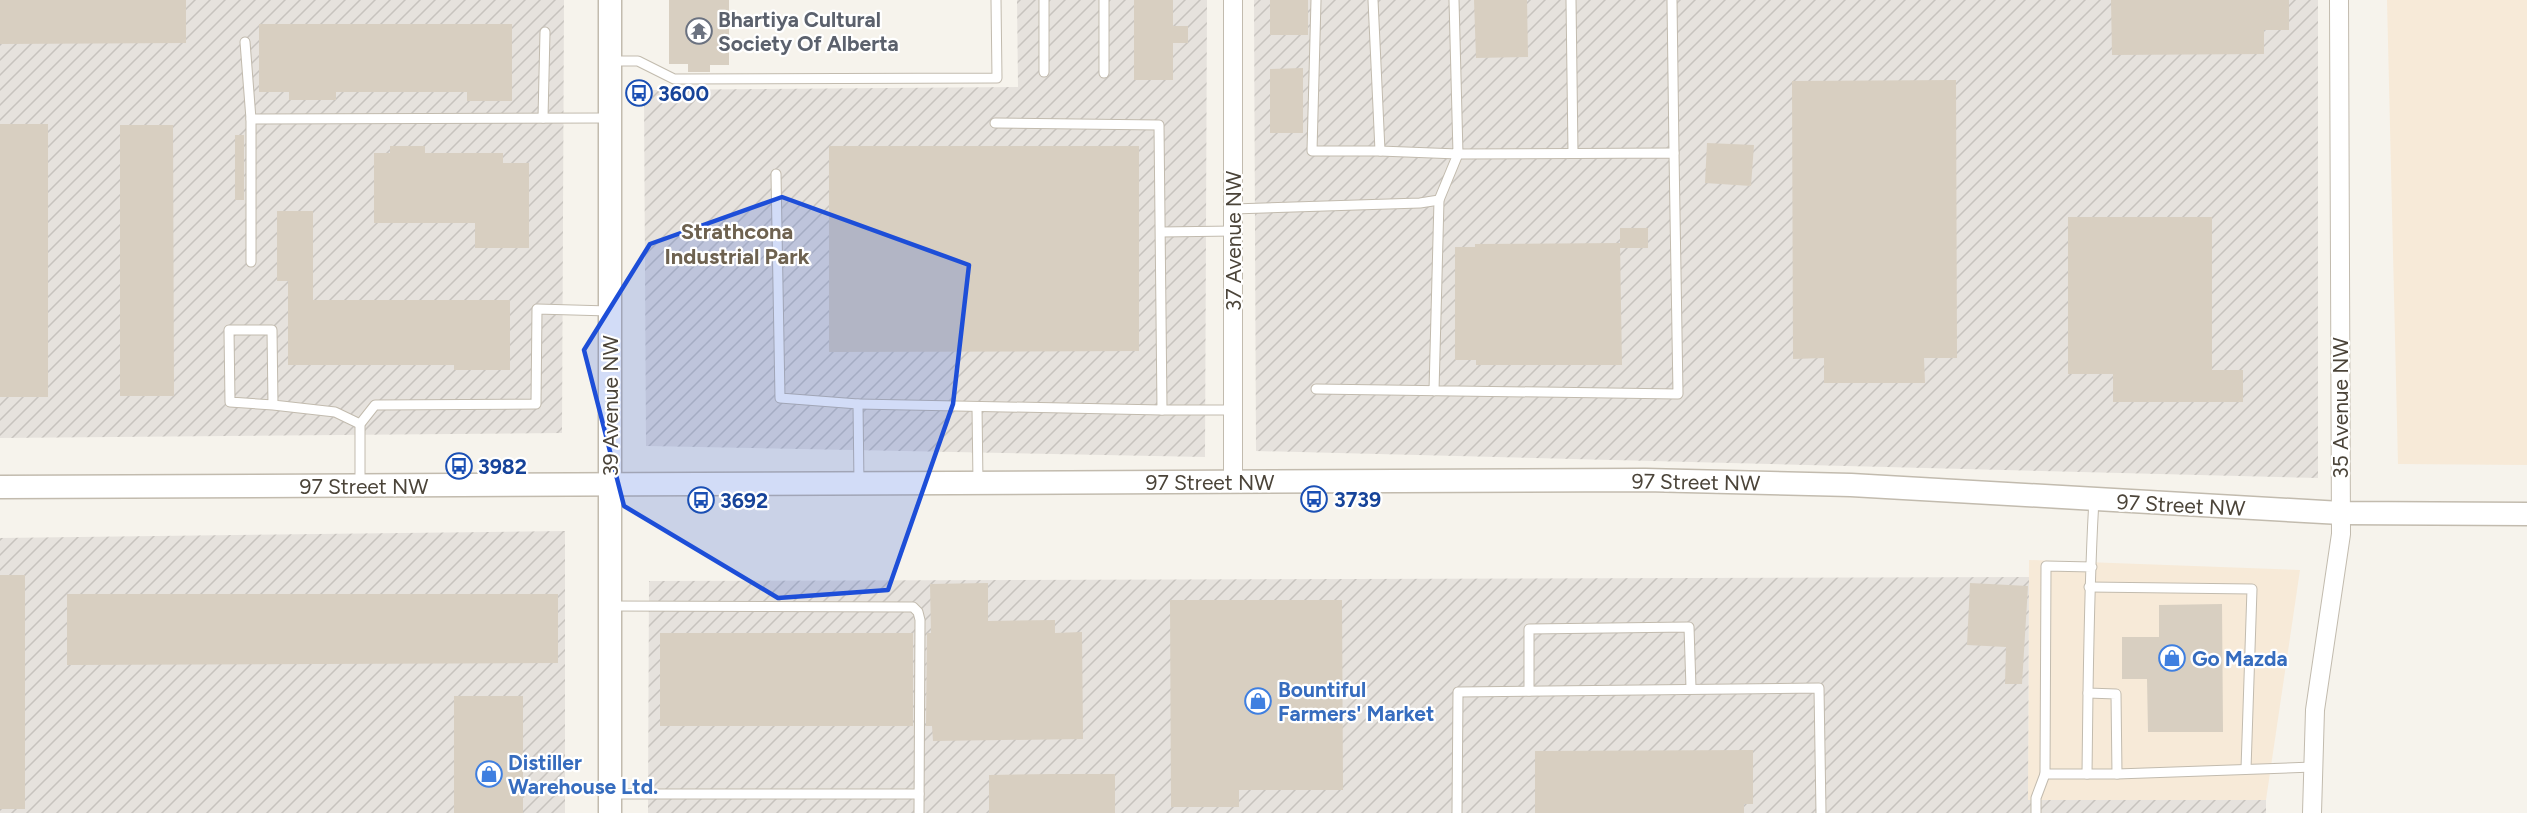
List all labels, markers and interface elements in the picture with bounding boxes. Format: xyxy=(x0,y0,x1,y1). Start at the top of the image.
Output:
place label: Bhartiya Cultural Society Of Alberta xyxy=(718,7,899,56)
temple icon: Bhartiya Cultural Society Of Alberta xyxy=(684,16,714,46)
bus stop icon: 3600 xyxy=(624,78,654,108)
place label: 3600 xyxy=(658,81,709,106)
street label: 37 Avenue NW xyxy=(1221,171,1246,311)
district label: Strathcona Industrial Park xyxy=(665,218,810,270)
street label: 39 Avenue NW xyxy=(598,335,623,477)
street label: 35 Avenue NW xyxy=(2328,337,2353,479)
bus stop icon: 3982 xyxy=(444,451,474,481)
place label: 3982 xyxy=(478,454,527,479)
street label: 97 Street NW xyxy=(1631,468,1761,496)
street label: 97 Street NW xyxy=(1146,470,1274,495)
street label: 97 Street NW xyxy=(300,474,428,499)
bus stop icon: 3739 xyxy=(1299,484,1329,514)
bus stop icon: 3692 xyxy=(686,485,716,515)
place label: 3739 xyxy=(1334,487,1381,512)
place label: 3692 xyxy=(720,488,768,513)
street label: 97 Street NW xyxy=(2116,489,2246,521)
shop icon: Go Mazda xyxy=(2157,643,2187,673)
place label: Go Mazda xyxy=(2192,646,2288,671)
place label: Bountiful Farmers' Market xyxy=(1278,677,1434,726)
shop icon: Bountiful Farmers' Market xyxy=(1243,686,1273,716)
place label: Distiller Warehouse Ltd. xyxy=(508,750,658,799)
shop icon: Distiller Warehouse Ltd. xyxy=(474,759,504,789)

